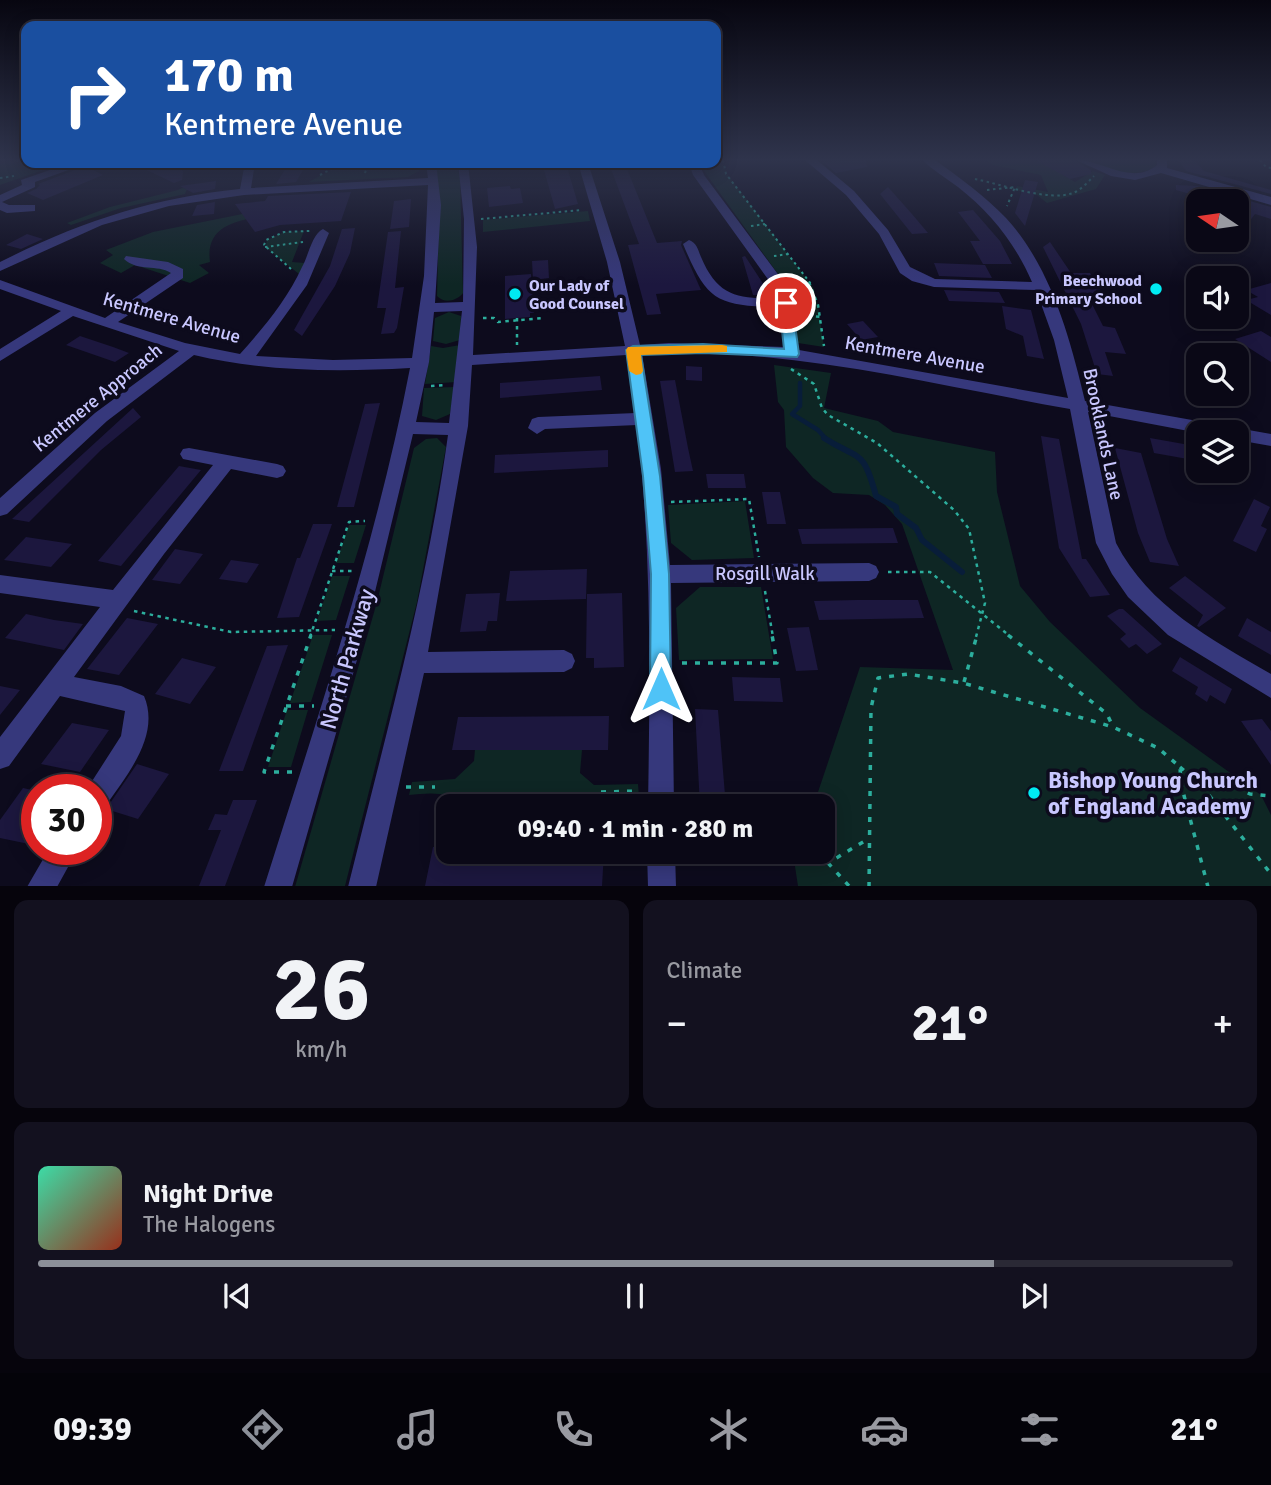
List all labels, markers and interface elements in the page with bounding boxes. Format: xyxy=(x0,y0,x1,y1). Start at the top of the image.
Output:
text: 170 m xyxy=(164,45,294,105)
icon: right xyxy=(49,49,140,140)
text: Kentmere Avenue xyxy=(164,105,403,144)
north arrow xyxy=(1186,189,1250,252)
map controls xyxy=(1186,189,1249,483)
button: sound xyxy=(1186,266,1249,329)
place label: Beechwood Primary School xyxy=(1035,271,1142,309)
pin xyxy=(756,273,816,333)
place label: Our Lady of Good Counsel xyxy=(529,276,624,314)
marker: Beechwood Primary School xyxy=(1148,281,1164,297)
icon: arrive xyxy=(767,284,805,322)
marker: Our Lady of Good Counsel xyxy=(507,286,523,302)
street label: Kentmere Avenue xyxy=(100,287,243,349)
street label: Kentmere Avenue xyxy=(843,331,987,379)
street label: Kentmere Approach xyxy=(28,338,167,457)
button: search xyxy=(1186,343,1249,406)
street label: Brooklands Lane xyxy=(1077,366,1129,502)
button: layers xyxy=(1186,420,1249,483)
street label: Rosgill Walk xyxy=(715,562,815,586)
street label: North Parkway xyxy=(314,585,381,733)
position arrow xyxy=(624,652,698,726)
place label: Bishop Young Church of England Academy xyxy=(1048,766,1258,821)
speed limit sign: 30 xyxy=(21,774,112,865)
marker: Bishop Young Church of England Academy xyxy=(1026,785,1042,801)
text: 09:40 · 1 min · 280 m xyxy=(518,813,753,845)
text: 26 xyxy=(272,933,370,1046)
text: Climate xyxy=(667,956,742,985)
text: 21° xyxy=(911,991,988,1055)
text: − xyxy=(667,1000,687,1047)
text: + xyxy=(1212,1000,1233,1047)
text: km/h xyxy=(295,1035,347,1064)
text: Night Drive xyxy=(143,1178,273,1210)
text: The Halogens xyxy=(143,1210,275,1239)
icon: previous xyxy=(218,1277,256,1315)
icon: pause xyxy=(616,1277,654,1315)
icon: next xyxy=(1015,1277,1053,1315)
icon: directions xyxy=(238,1405,287,1454)
icon: music xyxy=(393,1405,442,1454)
icon: phone xyxy=(549,1405,598,1454)
icon: climate xyxy=(704,1405,753,1454)
icon: car xyxy=(860,1405,909,1454)
icon: filters xyxy=(1015,1405,1064,1454)
text: 09:39 xyxy=(53,1410,132,1449)
text: 21° xyxy=(1170,1410,1218,1449)

